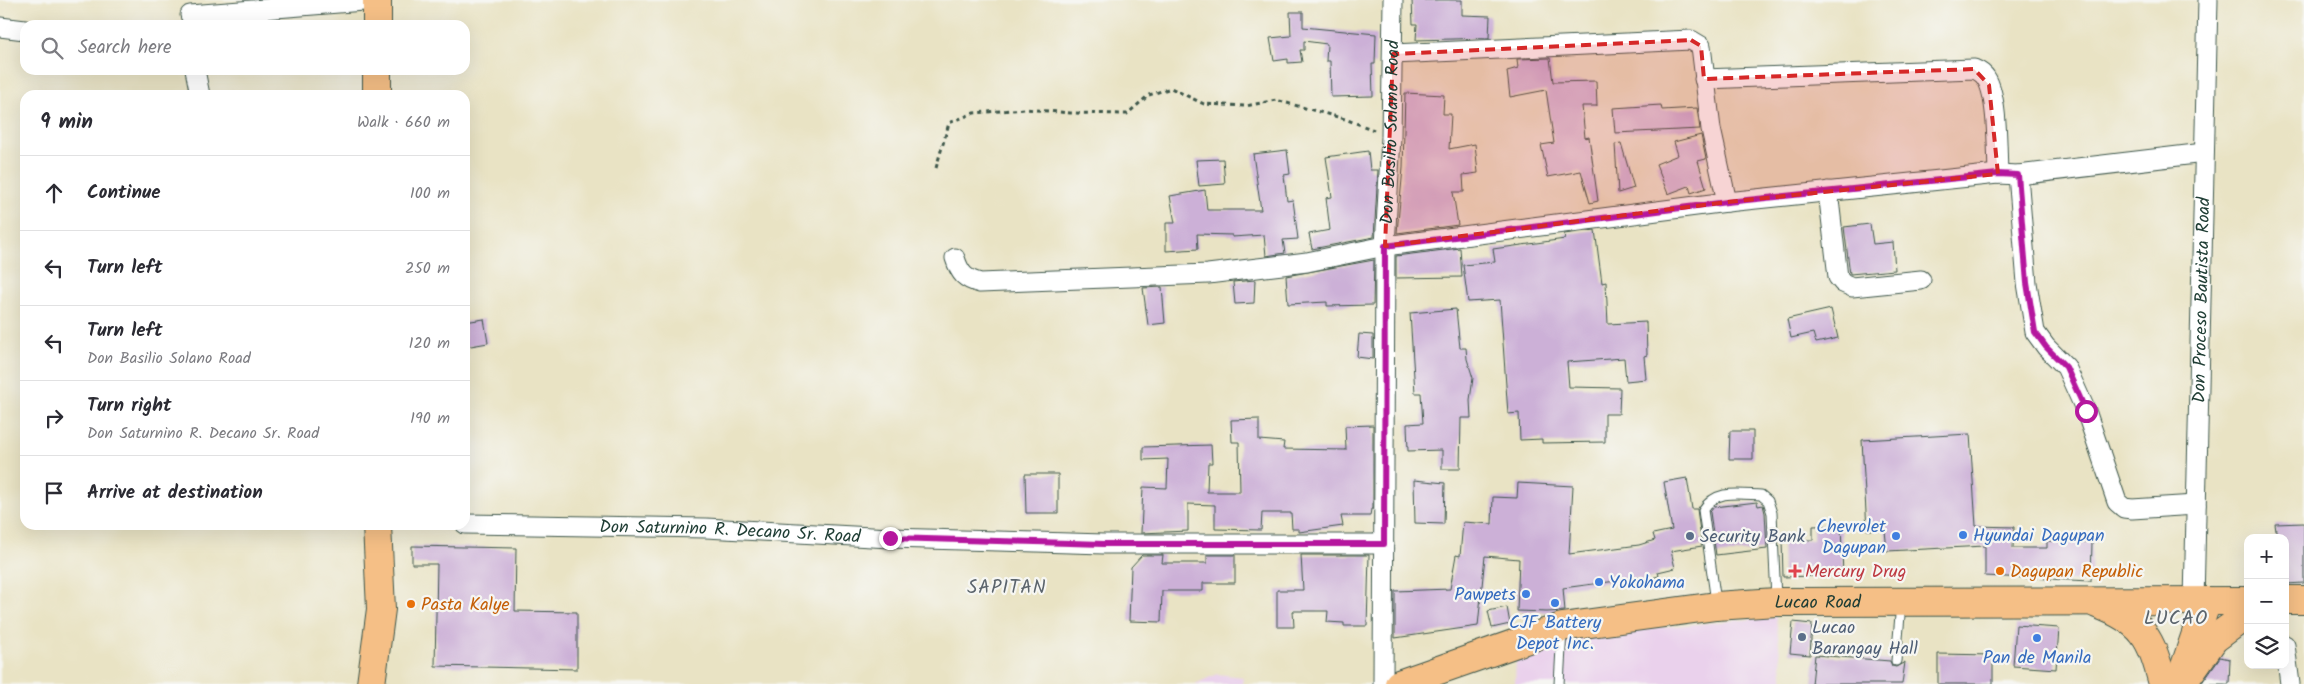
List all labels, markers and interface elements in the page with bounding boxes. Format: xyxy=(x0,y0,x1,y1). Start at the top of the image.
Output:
search box xyxy=(20,20,470,75)
text: Search here xyxy=(78,33,172,63)
icon: search xyxy=(38,34,66,62)
street label: Don Basilio Solano Road xyxy=(1373,39,1408,225)
text: 9 min xyxy=(40,106,93,139)
text: Walk · 660 m xyxy=(357,110,450,135)
text: Continue xyxy=(87,178,160,208)
icon: ahead xyxy=(40,179,68,207)
text: 100 m xyxy=(410,181,450,206)
street label: Don Proceso Bautista Road xyxy=(2186,196,2219,403)
text: Turn left xyxy=(87,253,162,283)
icon: left xyxy=(40,254,68,282)
text: 250 m xyxy=(405,256,450,281)
text: Turn left xyxy=(87,316,162,346)
icon: left xyxy=(40,329,68,357)
text: 120 m xyxy=(409,331,450,356)
text: Don Basilio Solano Road xyxy=(87,346,251,371)
text: Turn right xyxy=(87,391,172,421)
route start xyxy=(2075,400,2098,423)
icon: right xyxy=(40,404,68,432)
text: 190 m xyxy=(410,406,450,431)
text: Don Saturnino R. Decano Sr. Road xyxy=(87,421,319,446)
text: Arrive at destination xyxy=(87,478,263,508)
icon: arrive xyxy=(40,479,68,507)
street label: Don Saturnino R. Decano Sr. Road xyxy=(599,513,862,552)
place label: Chevrolet Dagupan xyxy=(1816,513,1887,563)
place label: Hyundai Dagupan xyxy=(1973,522,2105,551)
place label: Security Bank xyxy=(1700,523,1806,552)
route end xyxy=(879,527,902,550)
marker: Hyundai Dagupan xyxy=(1957,529,1969,541)
marker: Security Bank xyxy=(1684,530,1696,542)
marker: Chevrolet Dagupan xyxy=(1890,530,1902,542)
map controls xyxy=(2244,534,2289,669)
button: + xyxy=(2244,534,2289,579)
place label: Mercury Drug xyxy=(1805,558,1906,587)
place label: Dagupan Republic xyxy=(2010,558,2143,587)
marker: Mercury Drug xyxy=(1789,565,1801,577)
marker: Dagupan Republic xyxy=(1994,565,2006,577)
place label: Yokohama xyxy=(1609,569,1685,598)
district label: SAPITAN xyxy=(967,573,1047,603)
marker: Yokohama xyxy=(1593,576,1605,588)
button: − xyxy=(2244,579,2289,624)
place label: Pawpets xyxy=(1454,581,1516,610)
marker: Pawpets xyxy=(1520,588,1532,600)
street label: Lucao Road xyxy=(1775,589,1862,618)
place label: Pasta Kalye xyxy=(421,591,510,620)
marker: CJF Battery Depot Inc. xyxy=(1549,597,1561,609)
marker: Pasta Kalye xyxy=(405,598,417,610)
district label: LUCAO xyxy=(2144,603,2208,635)
place label: CJF Battery Depot Inc. xyxy=(1509,609,1602,659)
place label: Lucao Barangay Hall xyxy=(1812,614,1918,664)
button: layers xyxy=(2244,624,2289,669)
marker: Lucao Barangay Hall xyxy=(1796,631,1808,643)
marker: Pan de Manila xyxy=(2031,632,2043,644)
place label: Pan de Manila xyxy=(1983,644,2091,673)

